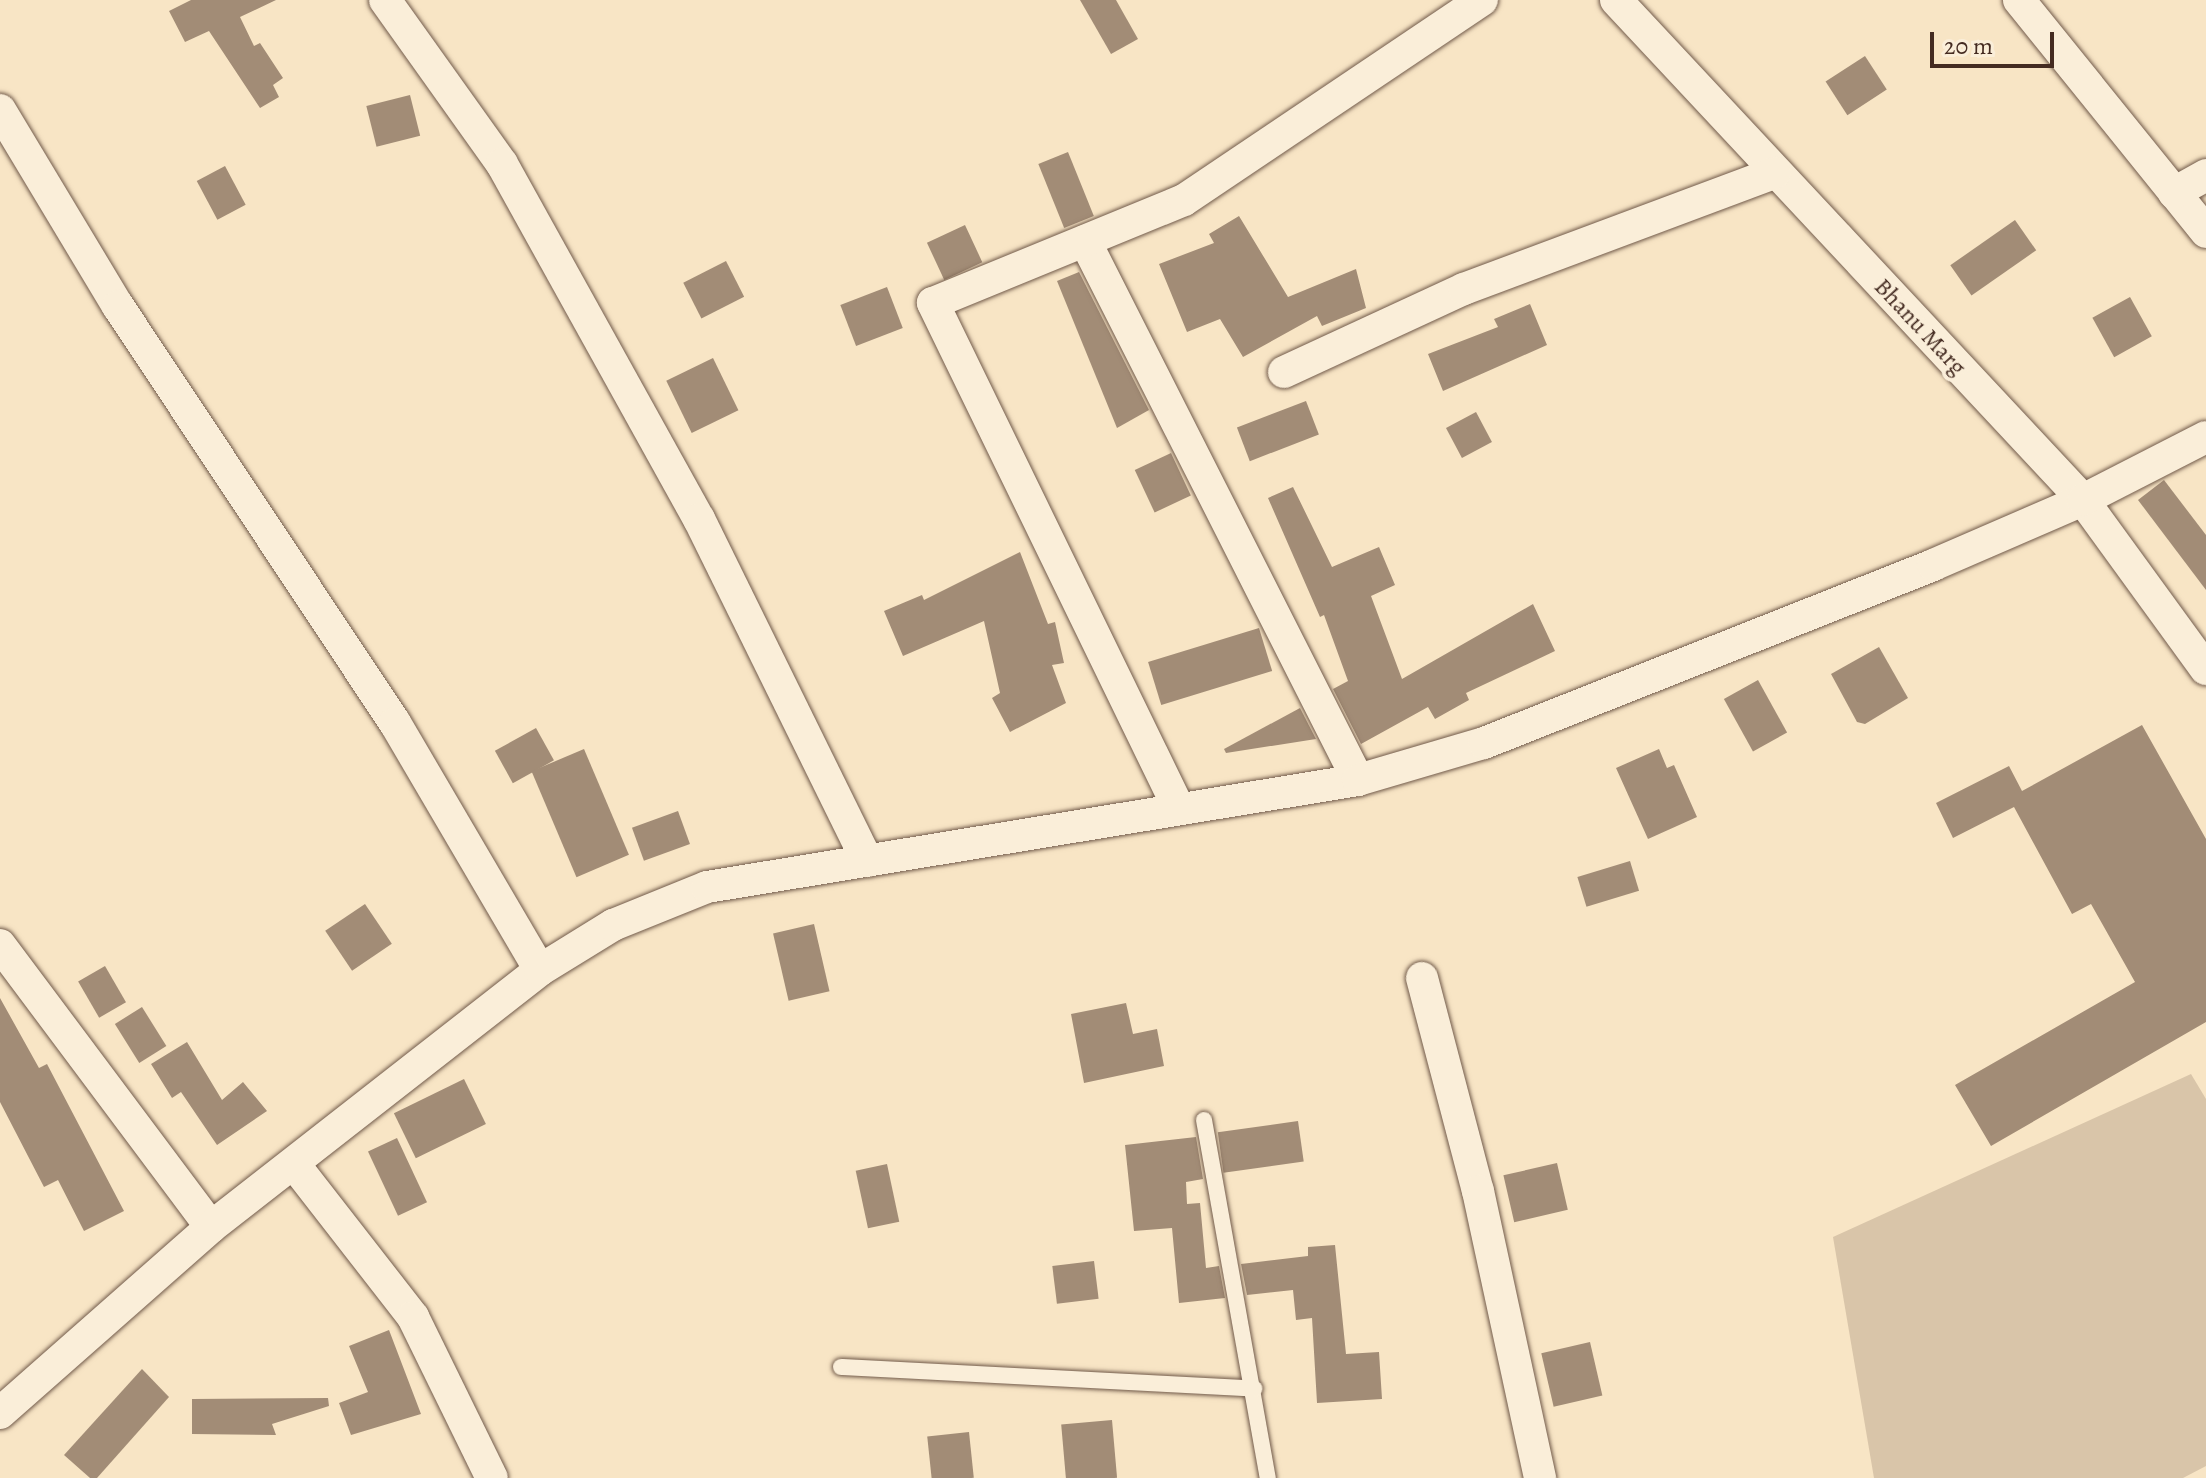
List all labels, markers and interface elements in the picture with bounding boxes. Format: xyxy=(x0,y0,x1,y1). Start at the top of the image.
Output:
scale bar xyxy=(1934,16,2058,66)
text: 20 m xyxy=(1944,30,1993,62)
street label: Bhanu Marg xyxy=(1868,273,1972,381)

